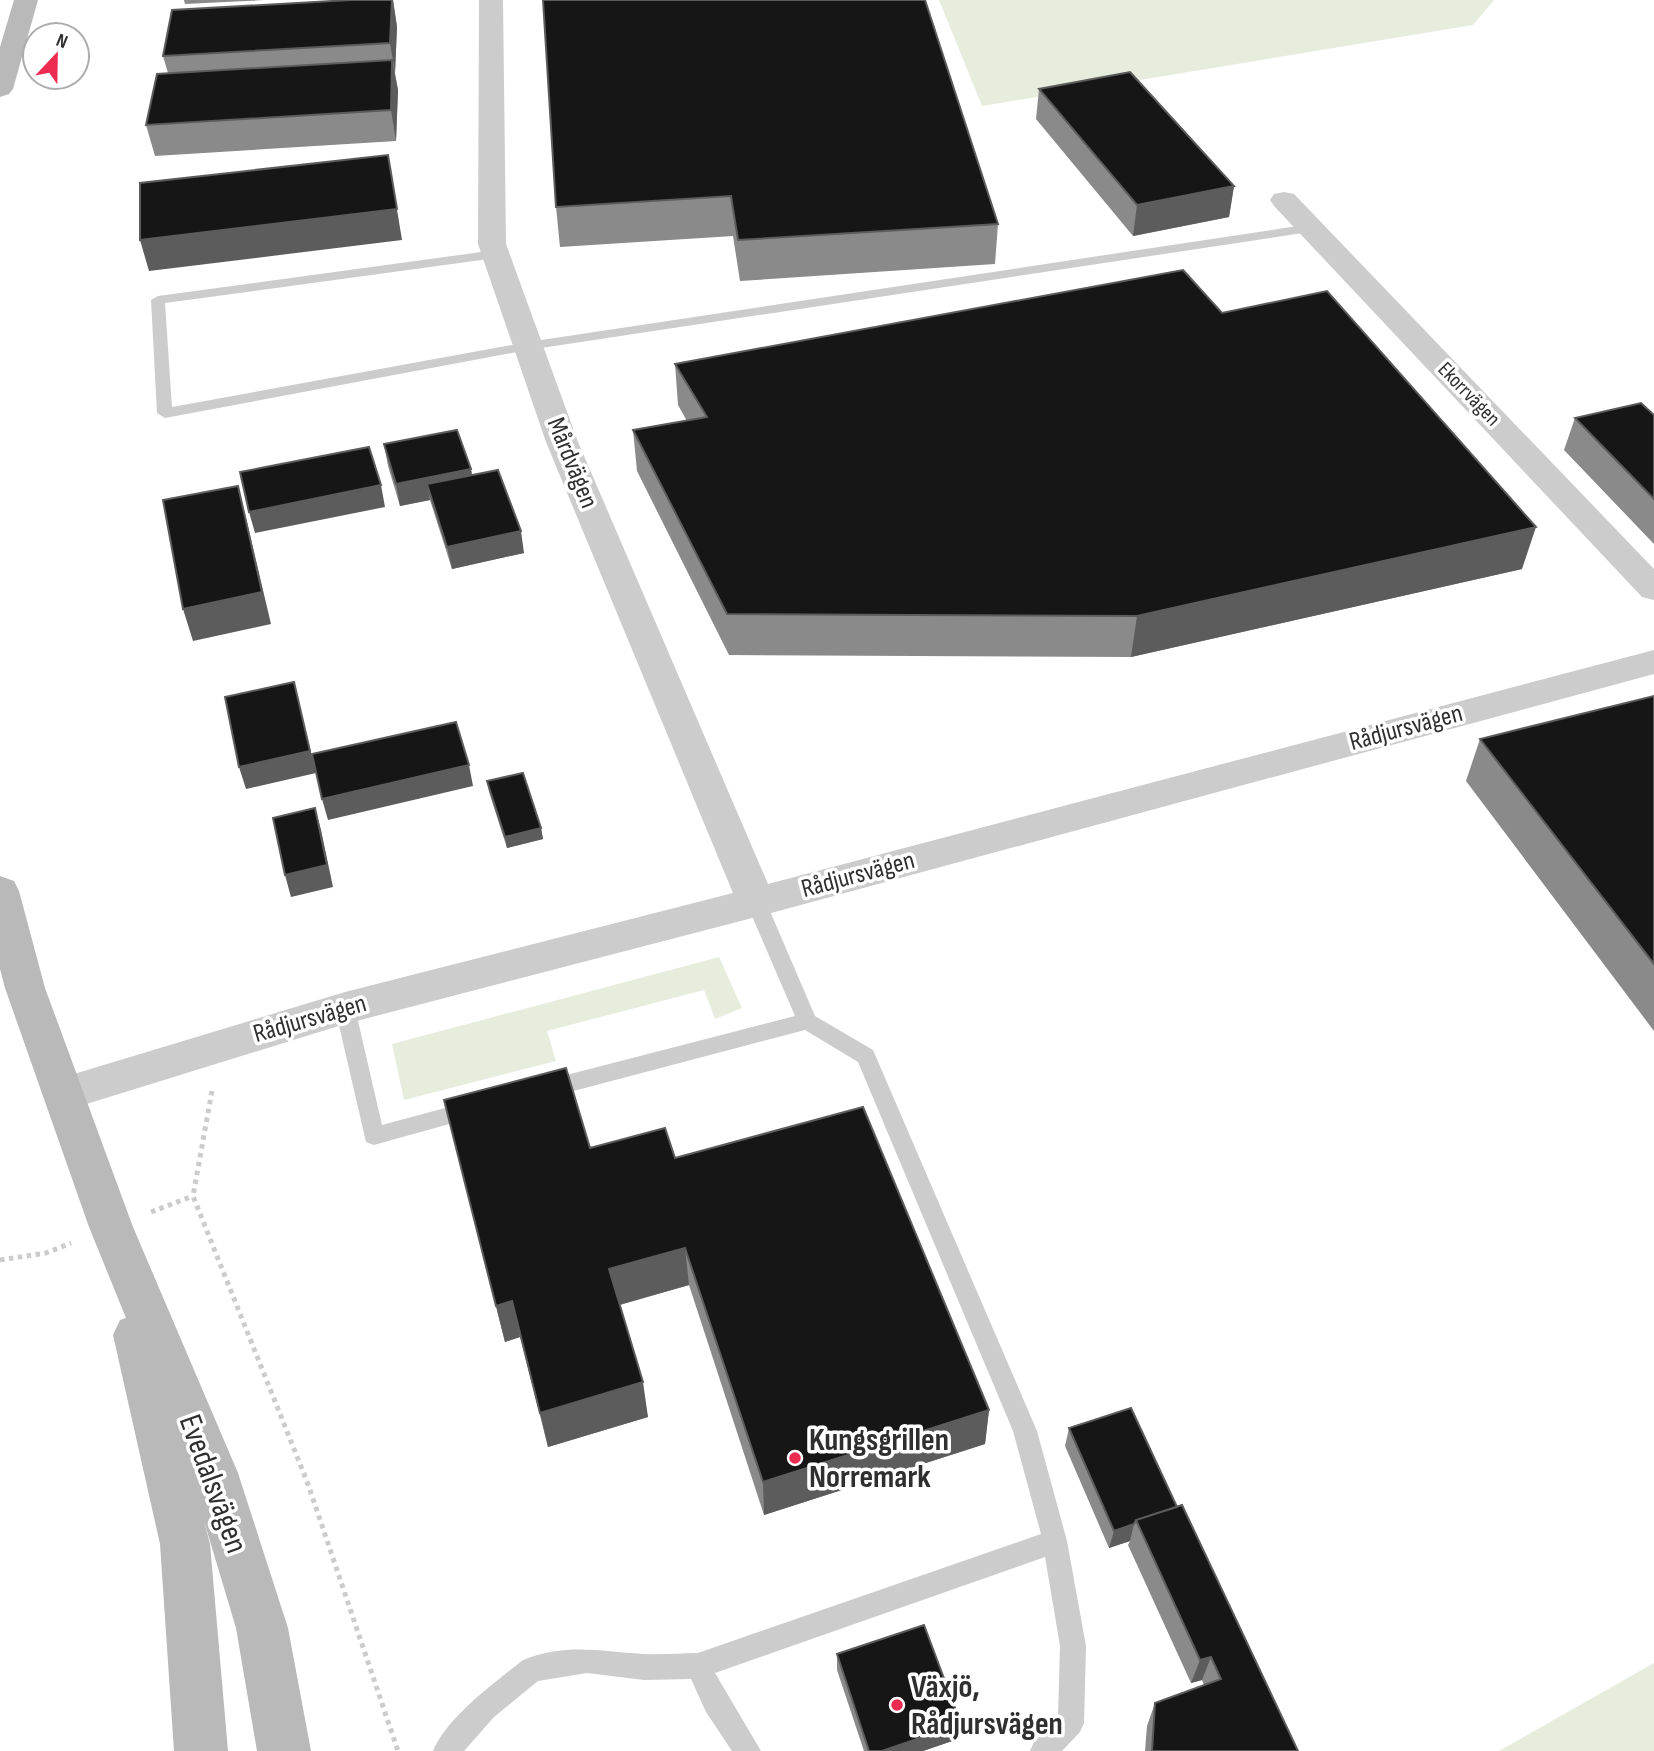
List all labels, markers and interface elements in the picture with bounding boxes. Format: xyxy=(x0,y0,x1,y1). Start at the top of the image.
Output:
north arrow xyxy=(21,21,91,91)
text: N xyxy=(53,29,71,54)
street label: Ekorrvägen xyxy=(1433,357,1505,431)
street label: Mårdvägen xyxy=(540,413,604,513)
street label: Rådjursvägen xyxy=(1346,698,1466,758)
street label: Rådjursvägen xyxy=(798,845,918,905)
street label: Rådjursvägen xyxy=(250,988,370,1050)
street label: Evedalsvägen xyxy=(170,1409,256,1559)
place label: Kungsgrillen Norremark xyxy=(809,1421,949,1497)
marker: Kungsgrillen Norremark xyxy=(787,1450,803,1466)
place label: Växjö, Rådjursvägen xyxy=(911,1668,1063,1744)
marker: Växjö, Rådjursvägen xyxy=(889,1697,905,1713)

